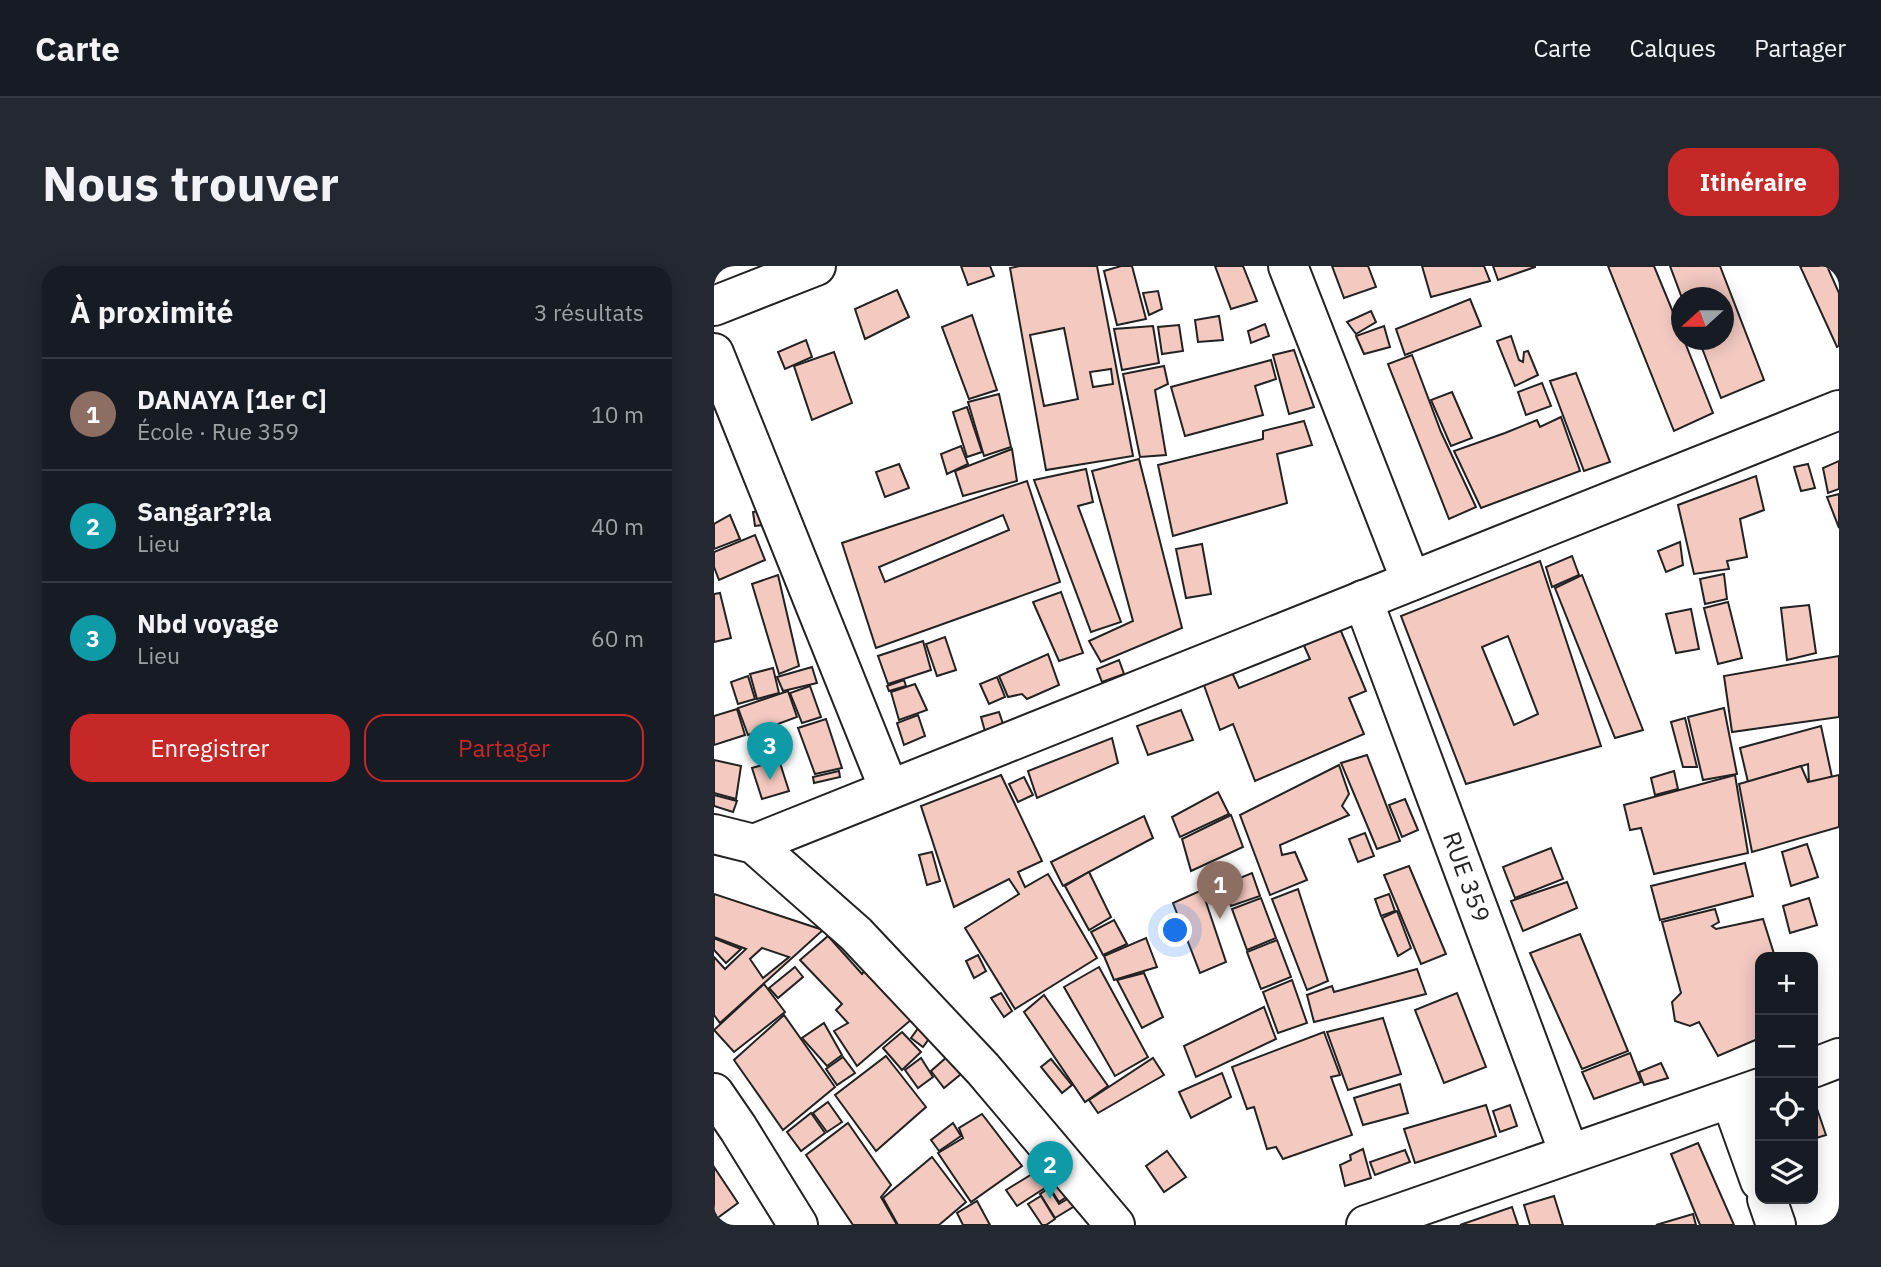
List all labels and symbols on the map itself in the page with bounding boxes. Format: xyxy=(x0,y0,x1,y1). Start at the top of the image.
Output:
north arrow xyxy=(1671,287,1734,350)
pin: 3 xyxy=(747,722,793,780)
street label: RUE 359 xyxy=(1436,827,1498,926)
pin: 1 xyxy=(1197,861,1243,919)
your location xyxy=(1158,913,1192,947)
pin: 2 xyxy=(1027,1141,1073,1199)

